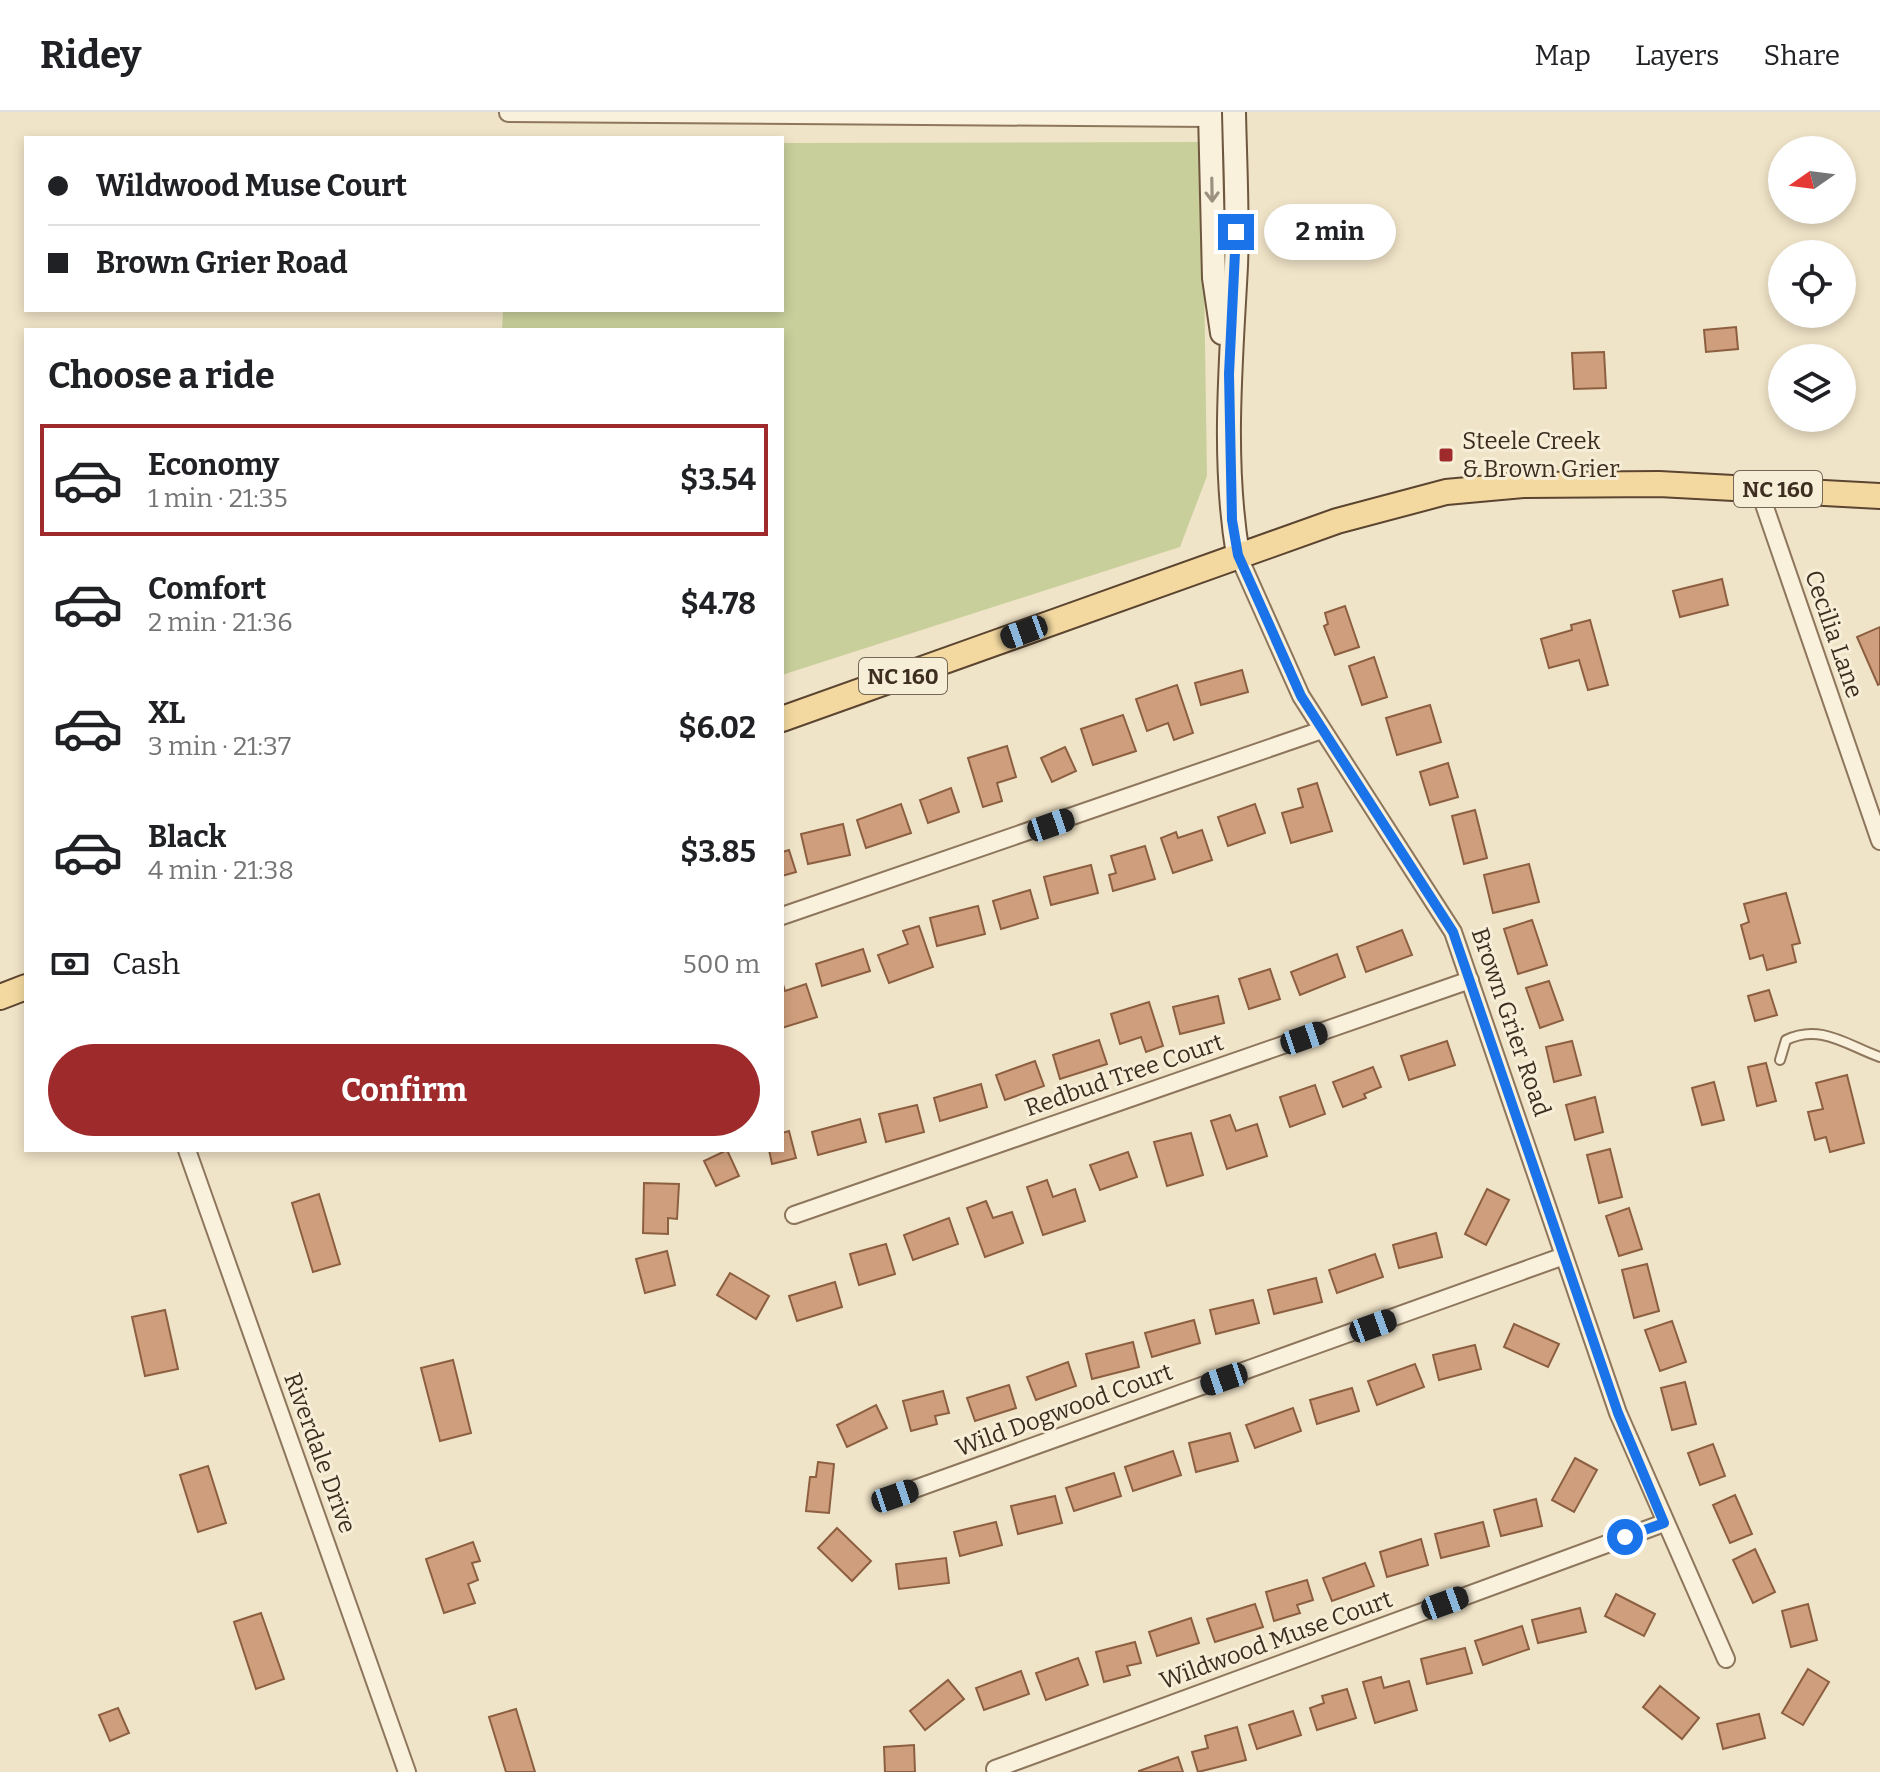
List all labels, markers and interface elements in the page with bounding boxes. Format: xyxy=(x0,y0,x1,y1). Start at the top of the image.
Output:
text: Ridey xyxy=(40,32,141,78)
text: Map xyxy=(1534,39,1591,72)
text: Layers xyxy=(1635,39,1719,72)
text: Share xyxy=(1763,39,1840,72)
north arrow xyxy=(1768,136,1856,224)
map controls xyxy=(1768,136,1856,432)
text: Wildwood Muse Court xyxy=(96,168,407,204)
one-way arrow xyxy=(1204,176,1219,203)
callout: 2 min xyxy=(1264,204,1396,260)
route end xyxy=(1218,214,1254,250)
text: 2 min xyxy=(1295,216,1365,247)
button: locate xyxy=(1768,240,1856,328)
text: Brown Grier Road xyxy=(96,245,348,281)
button: layers xyxy=(1768,344,1856,432)
text: Choose a ride xyxy=(48,354,275,398)
place label: Steele Creek & Brown Grier xyxy=(1462,427,1620,483)
icon: car xyxy=(52,444,124,516)
marker: Steele Creek & Brown Grier xyxy=(1437,446,1455,464)
text: Economy xyxy=(148,447,279,483)
text: $3.54 xyxy=(680,462,756,498)
road number: NC 160 xyxy=(1734,471,1822,507)
text: 1 min · 21:35 xyxy=(148,483,288,514)
street label: Cecilia Lane xyxy=(1799,566,1869,702)
icon: car xyxy=(52,568,124,640)
text: Comfort xyxy=(148,571,266,607)
text: $4.78 xyxy=(680,586,756,622)
text: 2 min · 21:36 xyxy=(148,607,293,638)
car xyxy=(997,613,1051,651)
road number: NC 160 xyxy=(859,658,947,694)
icon: car xyxy=(52,692,124,764)
text: XL xyxy=(148,695,185,731)
text: $6.02 xyxy=(678,710,756,746)
text: 3 min · 21:37 xyxy=(148,731,291,762)
car xyxy=(1024,806,1078,844)
icon: car xyxy=(52,816,124,888)
text: Black xyxy=(148,819,226,855)
text: $3.85 xyxy=(680,834,756,870)
text: 4 min · 21:38 xyxy=(148,855,294,886)
street label: Brown Grier Road xyxy=(1466,924,1556,1120)
icon: cash xyxy=(48,942,92,986)
text: Cash xyxy=(112,946,180,982)
text: 500 m xyxy=(683,949,760,980)
car xyxy=(1277,1019,1331,1057)
street label: Redbud Tree Court xyxy=(1021,1028,1227,1122)
button: Confirm xyxy=(48,1044,760,1136)
car xyxy=(1346,1307,1400,1345)
street label: Wild Dogwood Court xyxy=(952,1358,1177,1462)
car xyxy=(1197,1360,1251,1398)
street label: Riverdale Drive xyxy=(278,1369,362,1537)
car xyxy=(868,1477,922,1515)
route start xyxy=(1607,1519,1643,1555)
car xyxy=(1418,1584,1472,1622)
street label: Wildwood Muse Court xyxy=(1156,1585,1396,1695)

